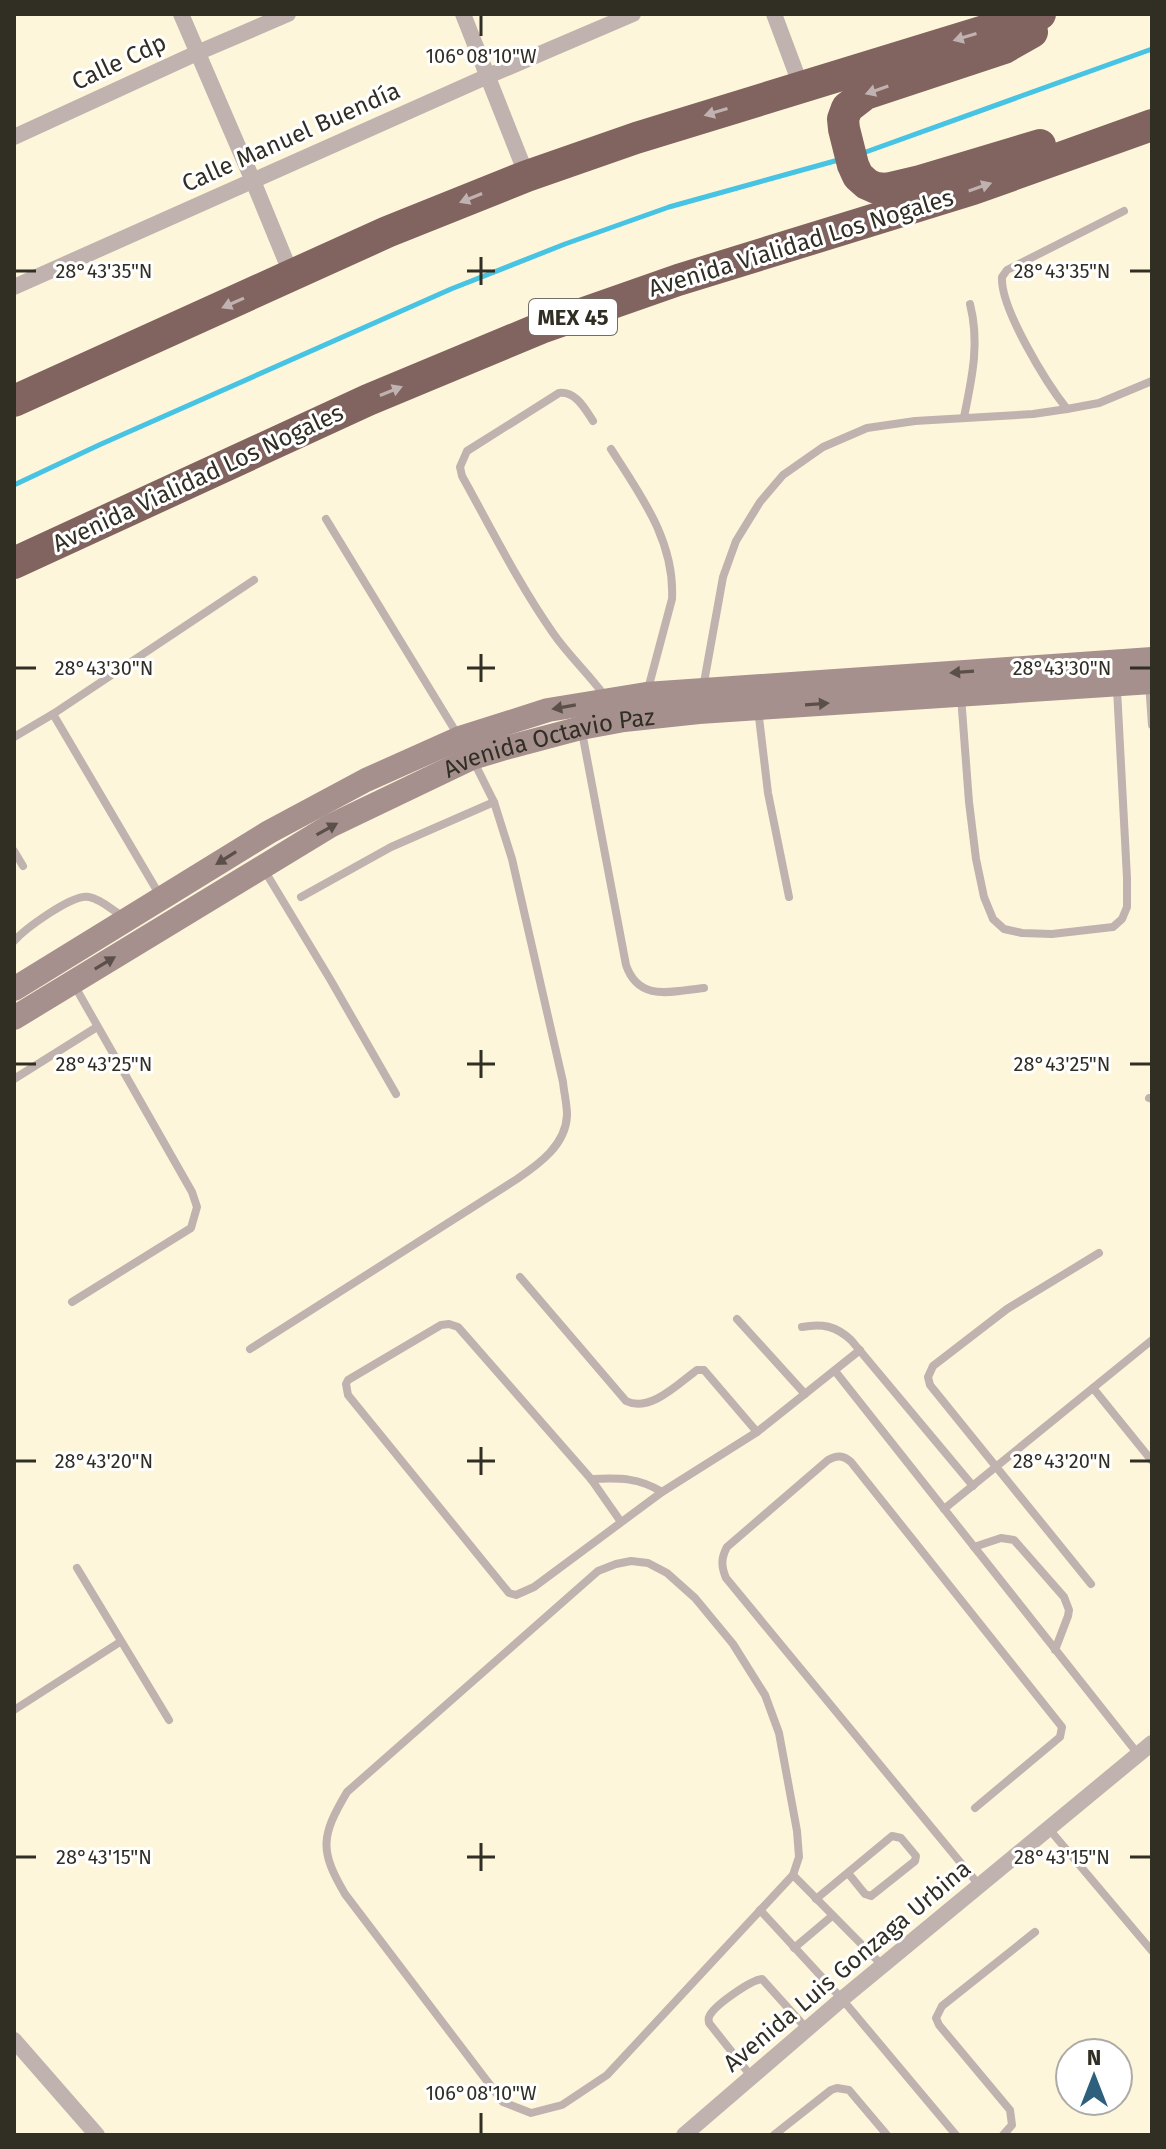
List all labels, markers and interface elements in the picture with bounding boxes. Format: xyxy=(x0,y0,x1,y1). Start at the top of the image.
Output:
street label: Calle Cdp xyxy=(67,28,171,96)
one-way arrow xyxy=(953,31,977,43)
text: 106°08'10"W xyxy=(425,44,537,68)
street label: Calle Manuel Buendía xyxy=(178,76,404,198)
one-way arrow xyxy=(864,85,888,97)
one-way arrow xyxy=(704,107,728,119)
one-way arrow xyxy=(968,180,992,192)
street label: Avenida Vialidad Los Nogales xyxy=(645,183,957,303)
one-way arrow xyxy=(459,192,483,205)
text: 28°43'35"N xyxy=(55,259,153,283)
text: 28°43'35"N xyxy=(1013,259,1111,283)
one-way arrow xyxy=(221,296,245,309)
road number: MEX 45 xyxy=(529,299,617,335)
one-way arrow xyxy=(379,384,402,397)
street label: Avenida Vialidad Los Nogales xyxy=(48,398,348,558)
text: 28°43'30"N xyxy=(55,656,153,680)
text: 28°43'30"N xyxy=(1013,656,1111,680)
one-way arrow xyxy=(950,666,975,679)
one-way arrow xyxy=(805,698,830,711)
one-way arrow xyxy=(552,702,577,714)
street label: Avenida Octavio Paz xyxy=(439,703,656,784)
one-way arrow xyxy=(316,822,338,836)
one-way arrow xyxy=(215,851,237,865)
one-way arrow xyxy=(93,956,116,971)
text: 28°43'25"N xyxy=(56,1052,153,1076)
text: 28°43'25"N xyxy=(1014,1052,1111,1076)
text: 28°43'20"N xyxy=(55,1449,153,1473)
text: 28°43'20"N xyxy=(1013,1449,1111,1473)
text: 28°43'15"N xyxy=(56,1845,152,1869)
text: 28°43'15"N xyxy=(1014,1845,1110,1869)
street label: Avenida Luis Gonzaga Urbina xyxy=(718,1854,976,2078)
north arrow xyxy=(1054,2037,1134,2117)
text: N xyxy=(1087,2044,1101,2071)
text: 106°08'10"W xyxy=(425,2081,537,2105)

